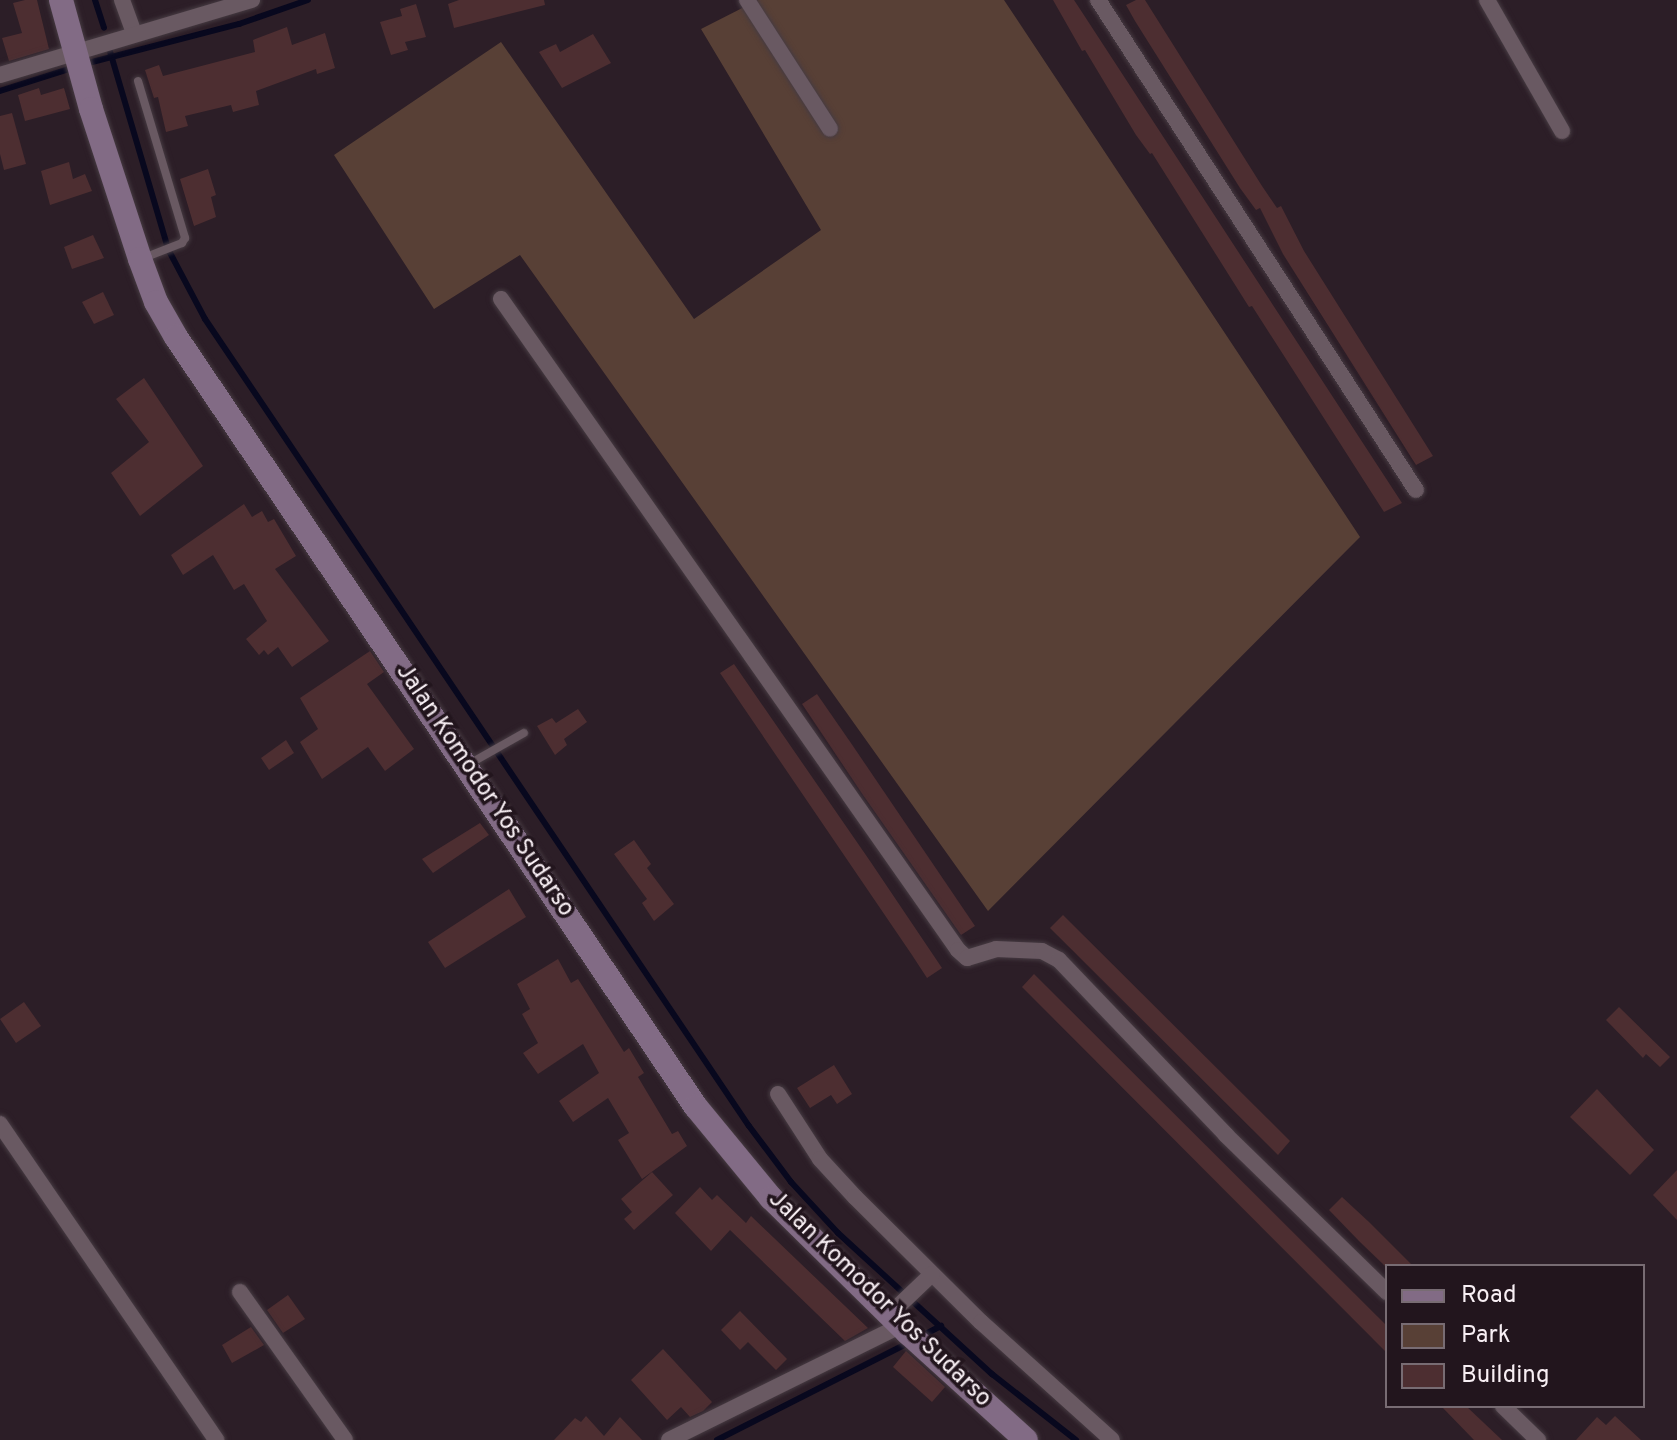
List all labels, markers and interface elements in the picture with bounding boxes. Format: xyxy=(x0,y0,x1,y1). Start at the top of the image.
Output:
street label: Jalan Komodor Yos Sudarso xyxy=(388,659,580,923)
street label: Jalan Komodor Yos Sudarso xyxy=(761,1186,997,1414)
legend xyxy=(1385,1264,1645,1408)
text: Road xyxy=(1461,1281,1517,1311)
text: Park xyxy=(1461,1321,1511,1351)
text: Building xyxy=(1461,1361,1550,1391)

